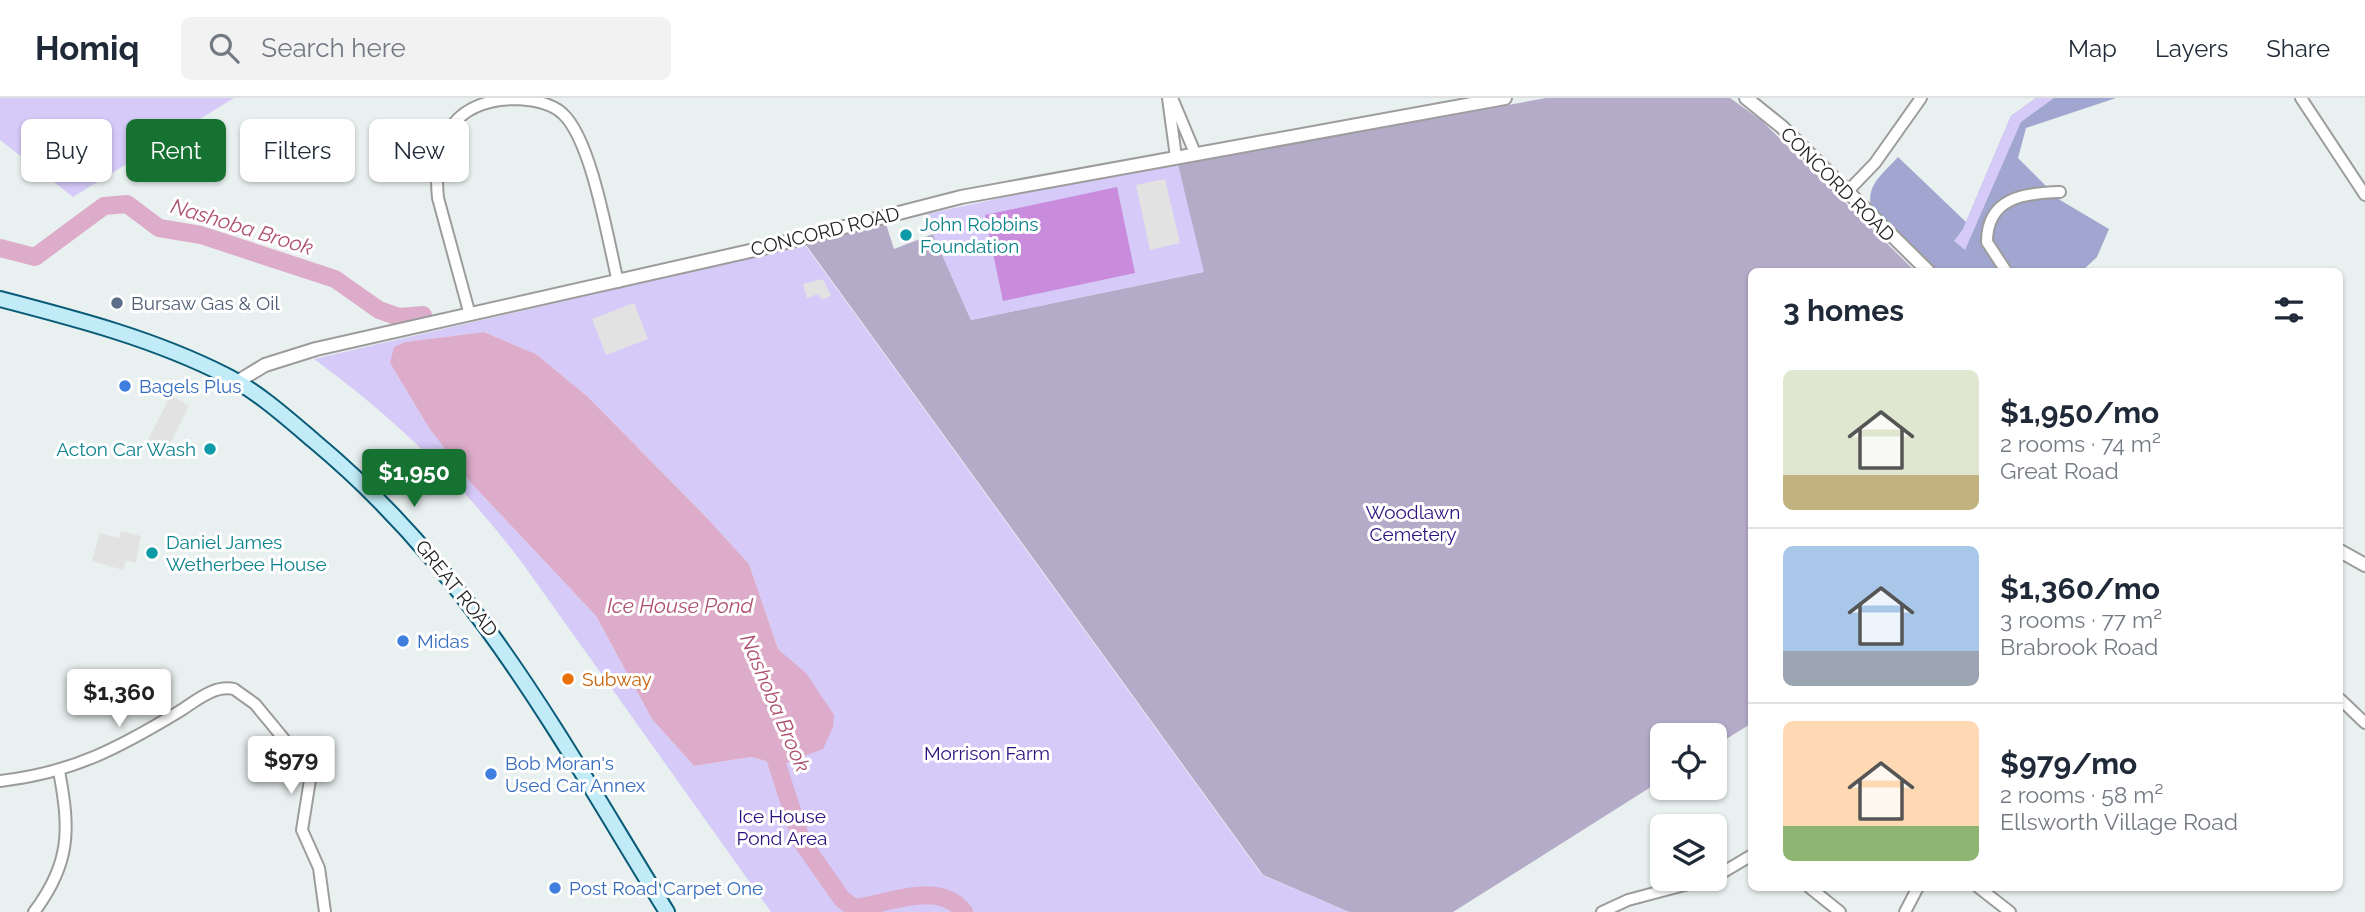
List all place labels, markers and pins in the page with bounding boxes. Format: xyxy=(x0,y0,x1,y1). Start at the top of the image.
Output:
place label: John Robbins Foundation xyxy=(920,213,1039,257)
marker: John Robbins Foundation xyxy=(898,227,914,243)
place label: Bursaw Gas & Oil xyxy=(131,292,281,314)
marker: Bursaw Gas & Oil xyxy=(109,295,125,311)
place label: Bagels Plus xyxy=(139,375,242,397)
marker: Bagels Plus xyxy=(117,378,133,394)
place label: Acton Car Wash xyxy=(56,438,196,460)
marker: Acton Car Wash xyxy=(202,441,218,457)
pin: $1,950 xyxy=(357,450,471,509)
place label: Daniel James Wetherbee House xyxy=(166,531,327,575)
marker: Daniel James Wetherbee House xyxy=(144,545,160,561)
place label: Midas xyxy=(417,630,469,652)
marker: Midas xyxy=(395,633,411,649)
place label: Subway xyxy=(582,668,652,690)
pin: $1,360 xyxy=(62,670,176,729)
marker: Subway xyxy=(560,671,576,687)
pin: $979 xyxy=(250,736,332,796)
place label: Bob Moran's Used Car Annex xyxy=(505,752,646,796)
marker: Bob Moran's Used Car Annex xyxy=(483,766,499,782)
place label: Post Road Carpet One xyxy=(569,877,763,899)
marker: Post Road Carpet One xyxy=(547,880,563,896)

